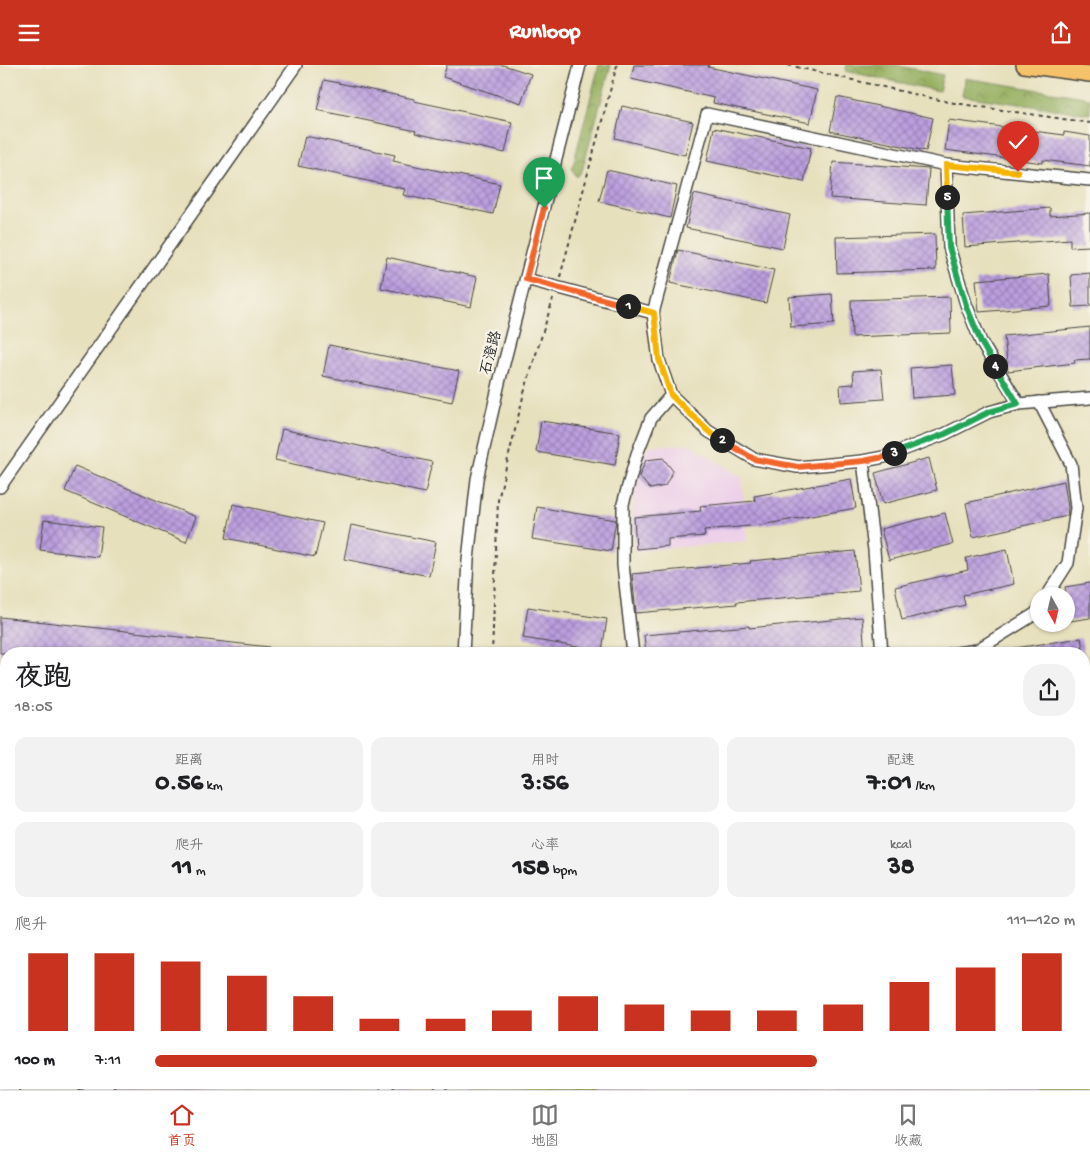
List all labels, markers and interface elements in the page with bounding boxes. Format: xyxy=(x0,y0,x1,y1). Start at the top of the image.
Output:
icon: menu xyxy=(15,19,43,47)
icon: share xyxy=(1047,19,1075,47)
text: Runloop xyxy=(510,20,580,46)
pin xyxy=(997,121,1039,172)
icon: check xyxy=(1004,128,1032,156)
pin xyxy=(523,157,565,208)
icon: arrive xyxy=(530,164,558,192)
pin: 5 xyxy=(934,185,960,209)
text: 5 xyxy=(944,189,951,206)
pin: 1 xyxy=(616,293,640,319)
text: 1 xyxy=(626,298,631,315)
street label: 石澄路 xyxy=(477,329,507,377)
pin: 4 xyxy=(982,353,1008,379)
text: 4 xyxy=(992,358,999,375)
pin: 2 xyxy=(710,427,734,453)
text: 2 xyxy=(719,432,726,449)
pin: 3 xyxy=(882,441,906,465)
text: 3 xyxy=(891,445,898,462)
north arrow xyxy=(1030,587,1075,633)
map controls xyxy=(1030,587,1075,632)
text: 夜跑 xyxy=(15,663,71,696)
button: share xyxy=(1023,664,1075,716)
text: 18:05 xyxy=(15,699,53,718)
text: 距离 xyxy=(175,753,203,770)
text: 用时 xyxy=(531,753,559,770)
text: 配速 xyxy=(887,753,915,770)
text: 0.56 xyxy=(155,770,203,799)
text: 3:56 xyxy=(522,770,568,799)
text: 7:01 xyxy=(867,770,912,799)
text: km xyxy=(203,778,223,795)
text: /km xyxy=(912,778,935,795)
text: kcal xyxy=(890,837,912,854)
text: 爬升 xyxy=(175,838,203,855)
text: 心率 xyxy=(531,838,559,855)
text: 38 xyxy=(888,854,914,883)
text: 11 xyxy=(172,855,192,884)
text: 158 xyxy=(513,855,550,884)
text: m xyxy=(192,863,206,880)
text: bpm xyxy=(550,863,577,880)
text: 111–120 m xyxy=(1007,912,1075,931)
text: 爬升 xyxy=(15,917,47,936)
text: 100 m xyxy=(15,1052,55,1071)
text: 7:11 xyxy=(95,1052,121,1071)
tab: 首页 xyxy=(168,1101,196,1151)
tab: 地图 xyxy=(531,1101,559,1151)
tab: 收藏 xyxy=(894,1101,922,1151)

